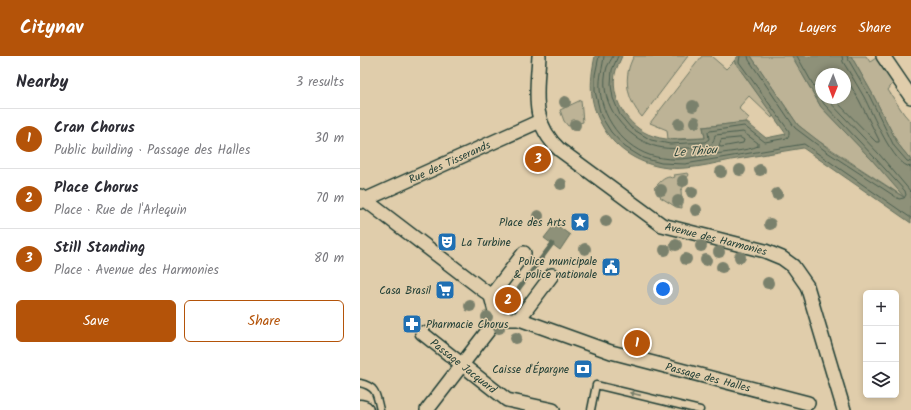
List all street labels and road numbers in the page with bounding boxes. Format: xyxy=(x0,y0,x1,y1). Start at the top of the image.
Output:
street label: Rue des Tisserands xyxy=(406,136,494,189)
street label: Avenue des Harmonies xyxy=(663,218,769,261)
street label: Passage Jacquard xyxy=(426,335,501,399)
street label: Passage des Halles xyxy=(663,358,753,398)

